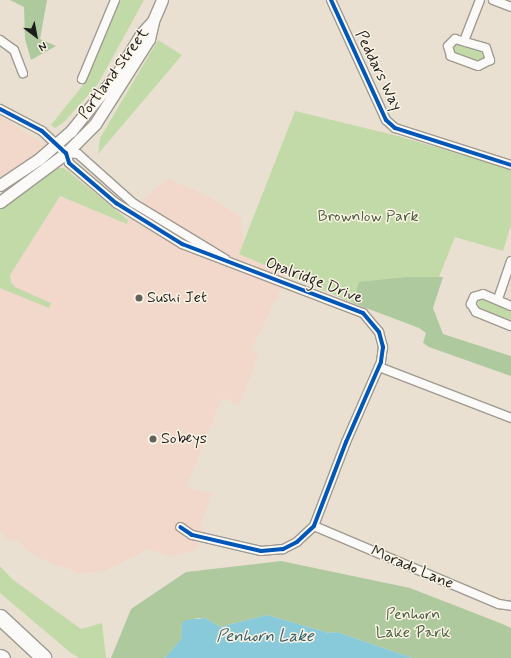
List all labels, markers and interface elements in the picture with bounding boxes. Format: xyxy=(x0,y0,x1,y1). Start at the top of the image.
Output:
north arrow xyxy=(16,16,56,56)
street label: Portland Street xyxy=(75,25,153,123)
street label: Peddars Way xyxy=(350,27,406,115)
text: N xyxy=(36,38,49,54)
park label: Brownlow Park xyxy=(318,207,418,227)
street label: Opalridge Drive xyxy=(263,254,365,308)
place label: Sushi Jet xyxy=(147,288,207,308)
marker: Sushi Jet xyxy=(134,293,144,303)
place label: Sobeys xyxy=(161,429,207,449)
marker: Sobeys xyxy=(148,434,158,444)
street label: Morado Lane xyxy=(368,542,456,594)
park label: Penhorn Lake Park xyxy=(378,605,448,643)
water label: Penhorn Lake xyxy=(216,627,314,647)

